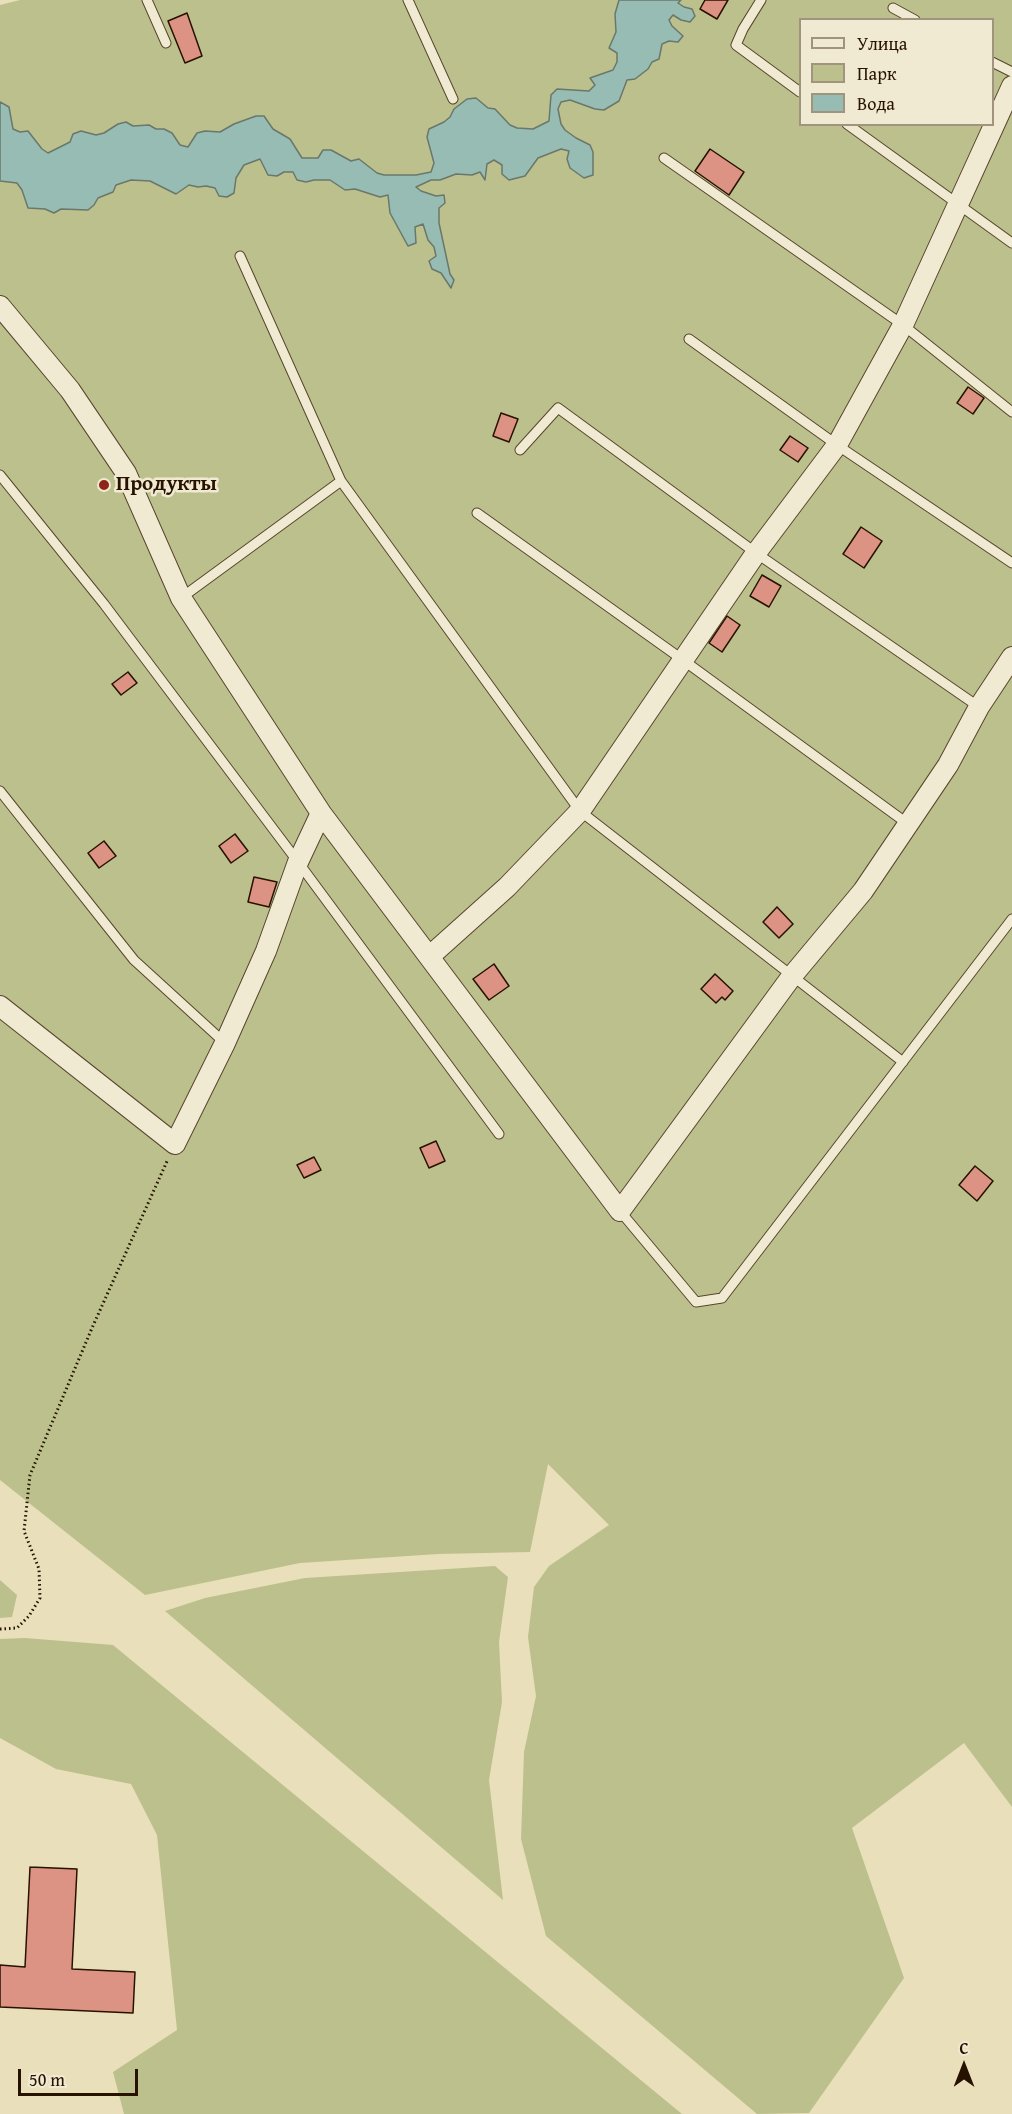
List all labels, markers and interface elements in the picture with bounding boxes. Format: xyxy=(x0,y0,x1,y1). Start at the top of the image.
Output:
legend xyxy=(799,18,994,126)
text: Улица xyxy=(857,30,907,57)
text: Парк xyxy=(857,60,896,87)
text: Вода xyxy=(857,90,895,117)
place label: Продукты xyxy=(116,472,217,498)
marker: Продукты xyxy=(97,478,111,492)
north arrow xyxy=(934,2036,994,2096)
text: С xyxy=(959,2036,969,2060)
scale bar xyxy=(21,2057,141,2095)
text: 50 m xyxy=(29,2066,65,2093)

